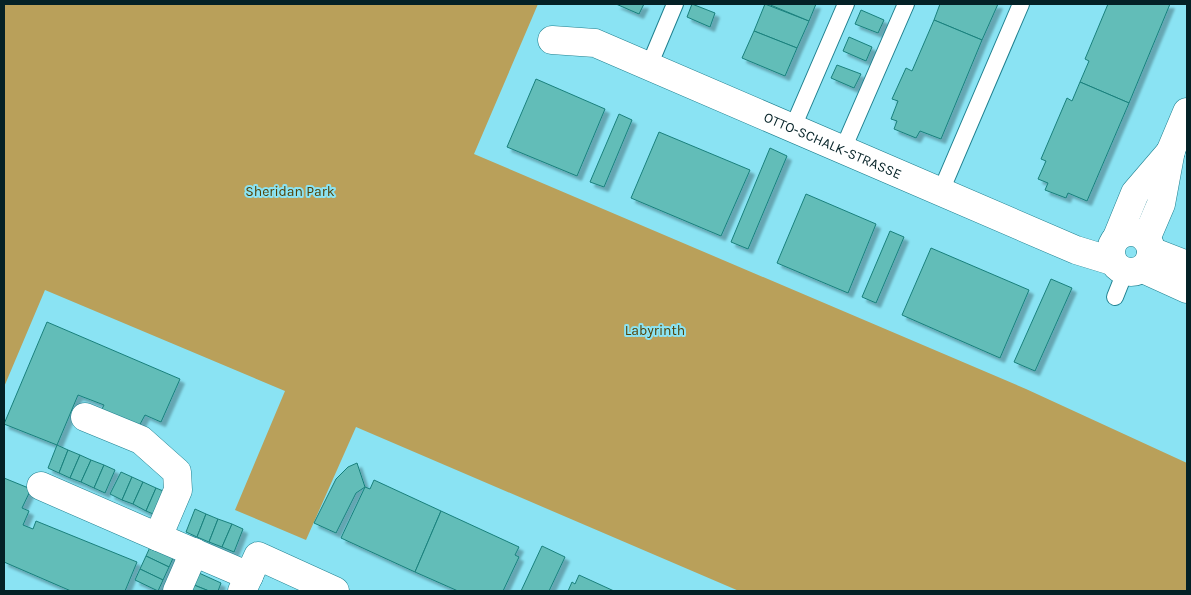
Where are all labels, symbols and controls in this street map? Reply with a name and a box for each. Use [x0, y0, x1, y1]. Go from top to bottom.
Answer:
street label: OTTO-SCHALK-STRASSE [761, 108, 904, 182]
park label: Sheridan Park [245, 183, 335, 200]
park label: Labyrinth [625, 322, 685, 339]

